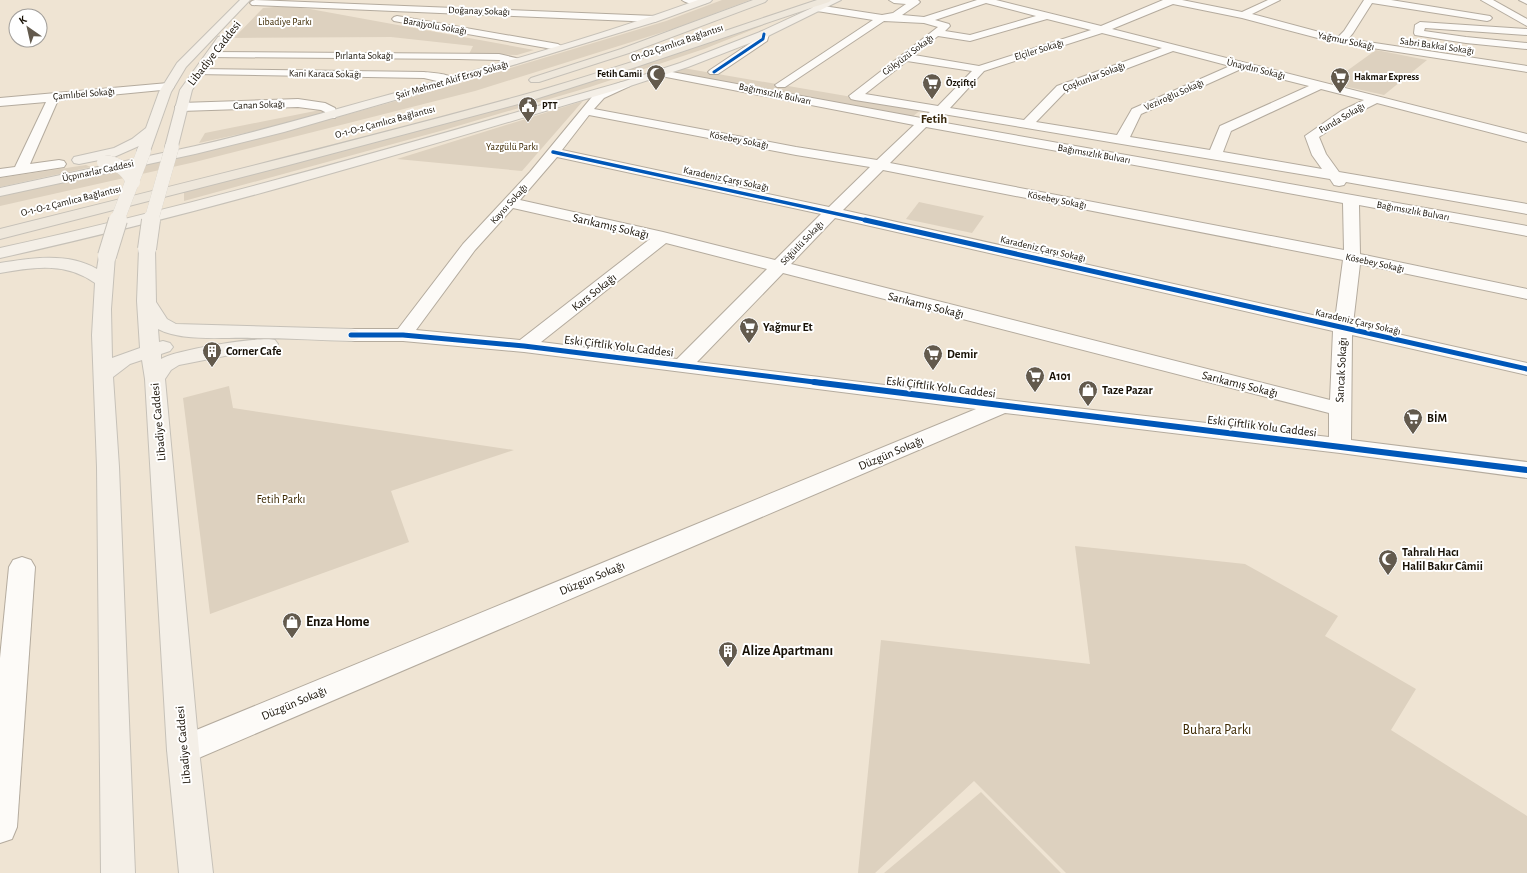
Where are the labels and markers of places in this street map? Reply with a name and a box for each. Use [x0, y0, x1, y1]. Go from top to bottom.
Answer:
mosque icon: Fetih Camii [645, 63, 667, 91]
supermarket icon: Hakmar Express [1329, 66, 1351, 94]
place label: Fetih Camii [597, 69, 642, 79]
supermarket icon: Özçiftçi [921, 72, 943, 100]
place label: Hakmar Express [1354, 72, 1419, 82]
place label: Özçiftçi [946, 76, 976, 88]
public building icon: PTT [517, 95, 539, 123]
place label: PTT [542, 101, 558, 111]
supermarket icon: Yağmur Et [738, 316, 760, 344]
place label: Yağmur Et [763, 321, 813, 333]
building icon: Corner Cafe [201, 340, 223, 368]
supermarket icon: Demir [922, 343, 944, 371]
place label: Corner Cafe [226, 345, 282, 357]
place label: Demir [947, 348, 978, 360]
supermarket icon: A101 [1024, 365, 1046, 393]
place label: A101 [1049, 370, 1071, 382]
shop icon: Taze Pazar [1077, 379, 1099, 407]
place label: Taze Pazar [1102, 384, 1153, 396]
supermarket icon: BİM [1402, 407, 1424, 435]
place label: BİM [1427, 411, 1447, 424]
place label: Tahralı Hacı Halil Bakır Câmii [1402, 546, 1483, 572]
mosque icon: Tahralı Hacı Halil Bakır Câmii [1377, 548, 1399, 576]
shop icon: Enza Home [281, 611, 303, 639]
place label: Enza Home [306, 615, 370, 629]
building icon: Alize Apartmanı [717, 640, 739, 668]
place label: Alize Apartmanı [742, 644, 833, 658]

